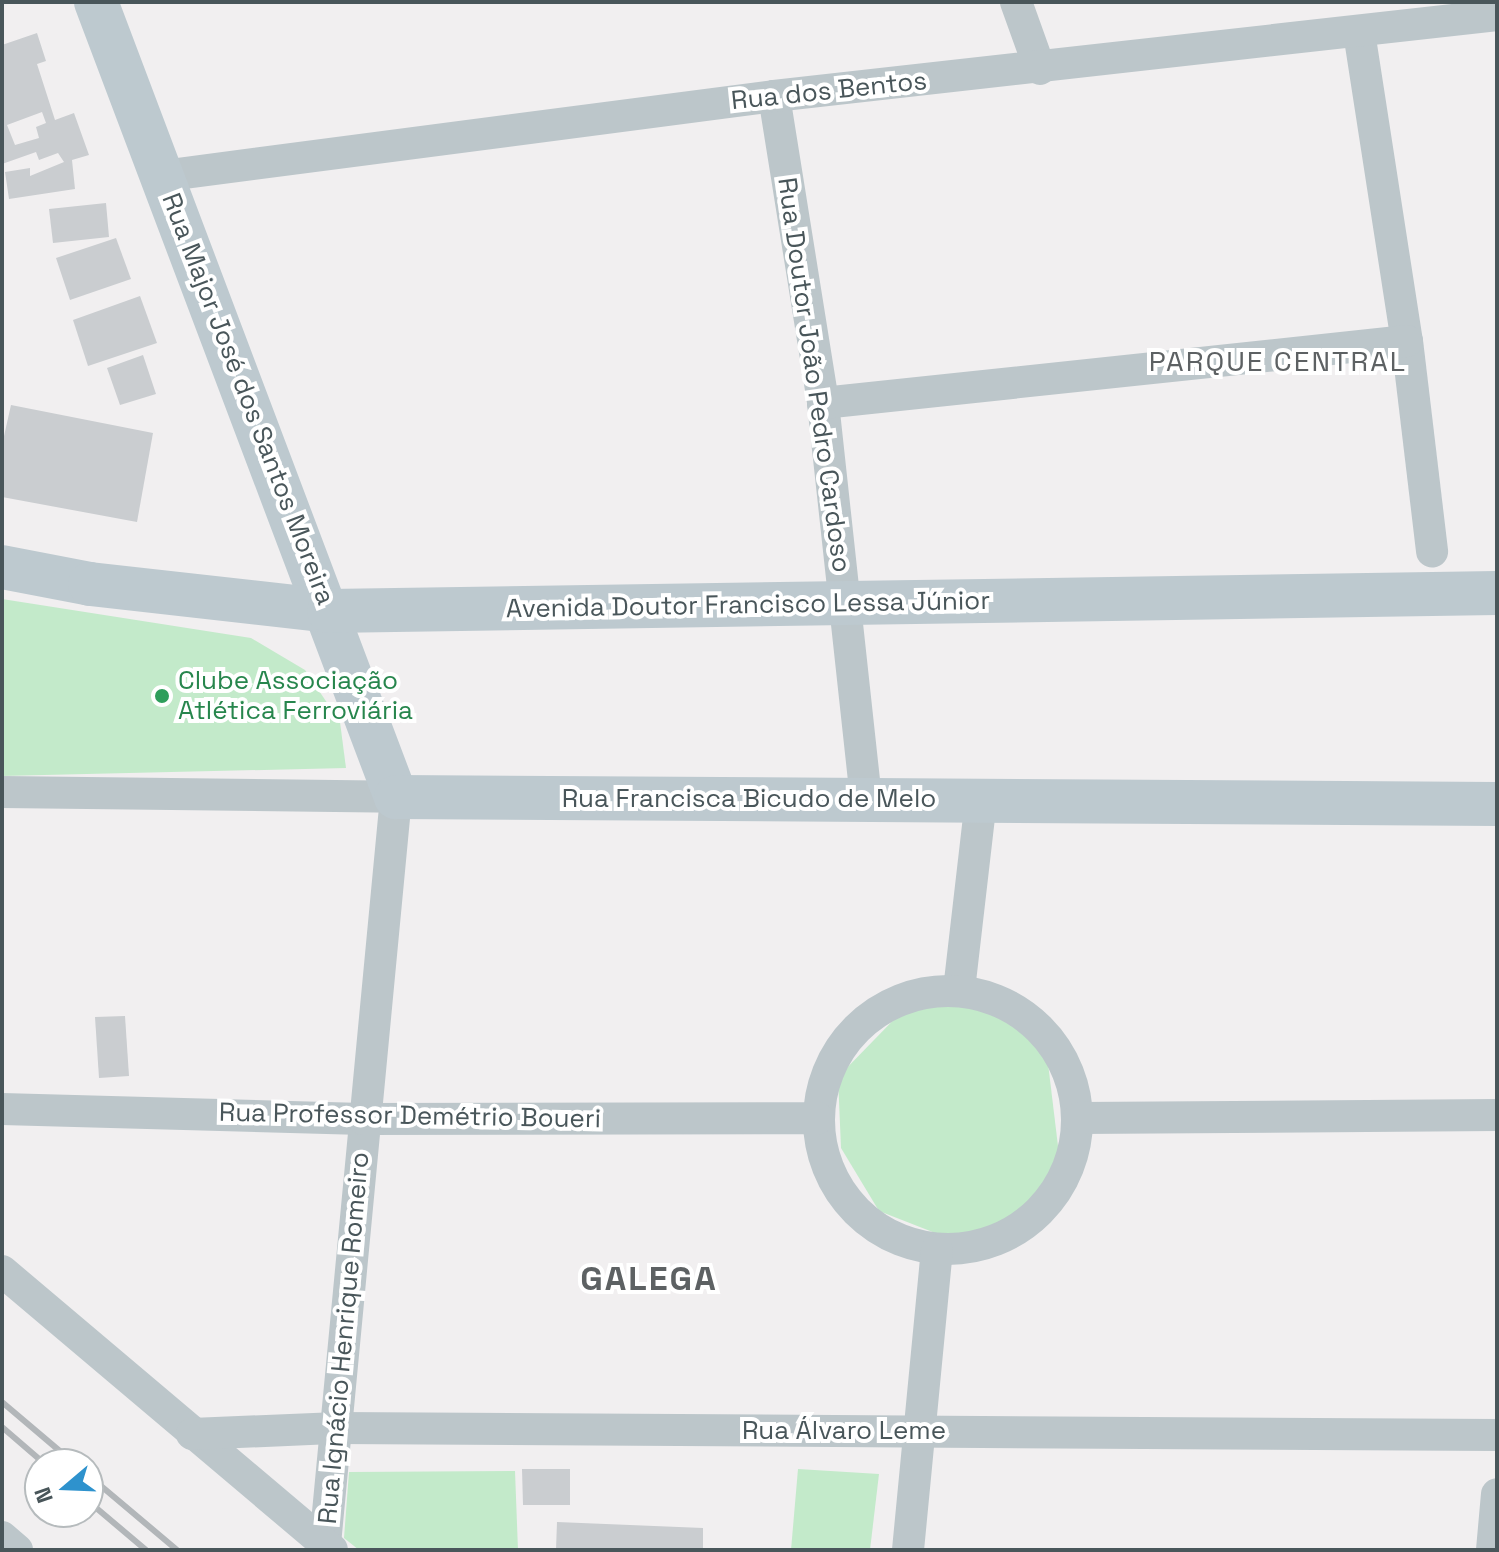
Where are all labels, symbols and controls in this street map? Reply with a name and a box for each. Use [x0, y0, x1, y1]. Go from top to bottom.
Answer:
street label: Rua dos Bentos [730, 65, 928, 117]
street label: Rua Doutor João Pedro Cardoso [771, 176, 857, 574]
street label: Rua Major José dos Santos Moreira [155, 189, 341, 609]
district label: PARQUE CENTRAL [1149, 344, 1407, 378]
street label: Avenida Doutor Francisco Lessa Júnior [506, 585, 990, 625]
place label: Clube Associação Atlética Ferroviária [178, 665, 413, 726]
marker: Clube Associação Atlética Ferroviária [153, 687, 171, 705]
street label: Rua Francisca Bicudo de Melo [562, 783, 936, 815]
street label: Rua Professor Demétrio Boueri [219, 1097, 601, 1135]
street label: Rua Ignácio Henrique Romeiro [312, 1151, 376, 1525]
district label: GALEGA [580, 1259, 718, 1299]
street label: Rua Álvaro Leme [742, 1415, 946, 1447]
north arrow [24, 1448, 104, 1528]
text: N [28, 1484, 59, 1507]

